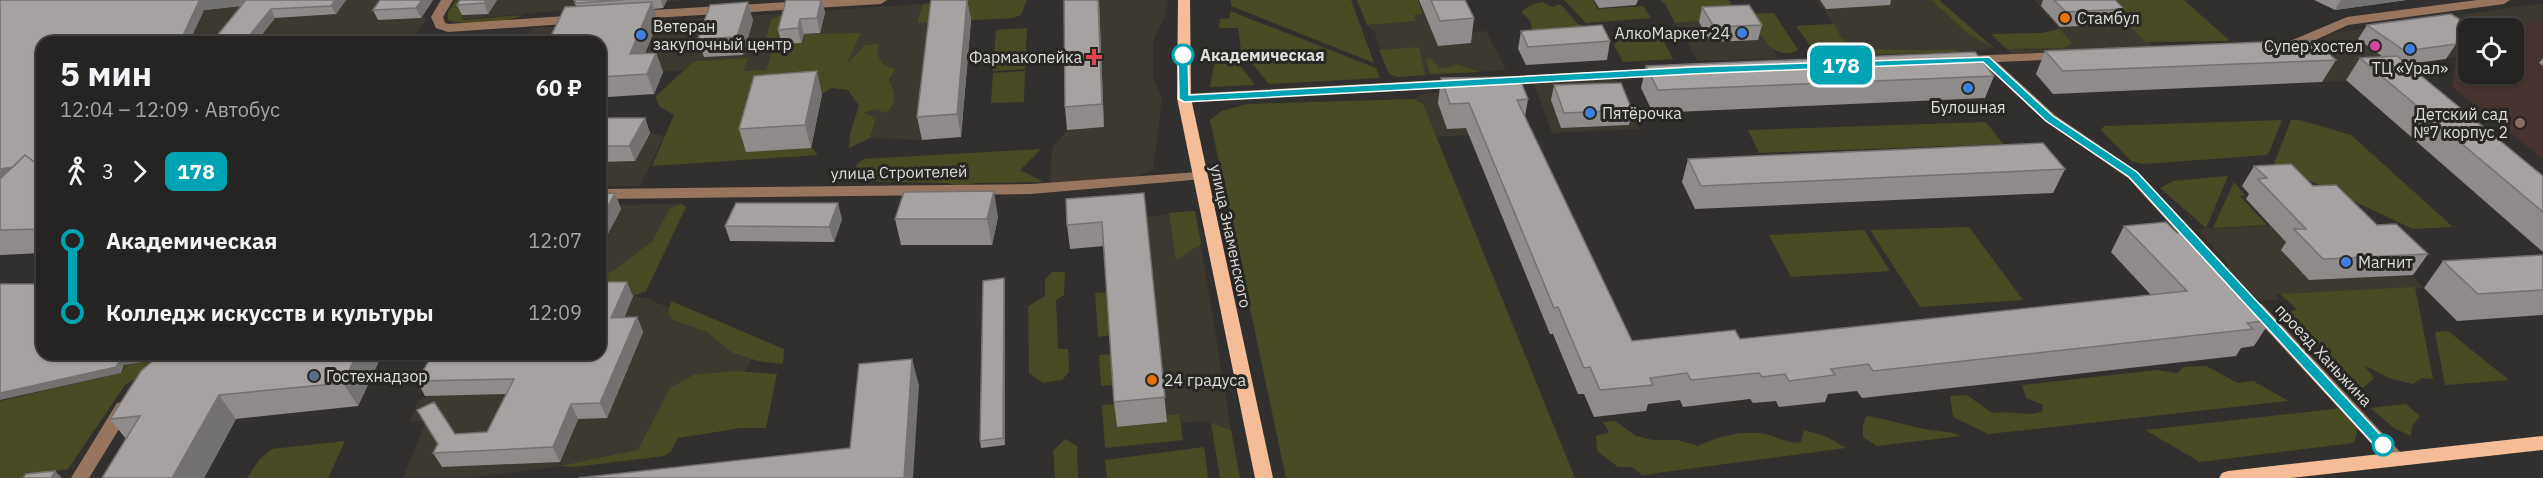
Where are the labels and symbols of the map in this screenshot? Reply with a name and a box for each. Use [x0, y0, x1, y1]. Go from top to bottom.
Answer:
place label: Стамбул [2077, 8, 2140, 28]
marker: Стамбул [2058, 11, 2072, 25]
place label: Ветеран закупочный центр [653, 16, 792, 54]
place label: АлкоМаркет 24 [1615, 23, 1730, 43]
marker: АлкоМаркет 24 [1735, 26, 1749, 40]
marker: Ветеран закупочный центр [634, 28, 648, 42]
place label: Супер хостел [2264, 36, 2363, 56]
marker: Супер хостел [2368, 39, 2382, 53]
marker: ТЦ «Урал» [2403, 42, 2417, 56]
marker: Академическая [1172, 44, 1194, 66]
place label: Академическая [1200, 45, 1325, 65]
line badge: 178 [1806, 46, 1876, 84]
place label: Фармакопейка [969, 47, 1082, 67]
marker: Фармакопейка [1087, 50, 1101, 64]
place label: ТЦ «Урал» [2372, 58, 2448, 78]
marker: Булошная [1961, 81, 1975, 95]
place label: Булошная [1930, 97, 2006, 117]
place label: Пятёрочка [1602, 103, 1682, 123]
place label: Детский сад №7 корпус 2 [2413, 104, 2508, 142]
marker: Пятёрочка [1583, 106, 1597, 120]
marker: Детский сад №7 корпус 2 [2513, 116, 2527, 130]
street label: улица Строителей [831, 161, 967, 183]
street label: улица Знаменского [1206, 162, 1256, 310]
place label: Магнит [2358, 252, 2413, 272]
marker: Магнит [2339, 255, 2353, 269]
street label: проезд Ханьжина [2271, 300, 2377, 411]
place label: Гостехнадзор [326, 366, 428, 386]
marker: Гостехнадзор [307, 369, 321, 383]
place label: 24 градуса [1164, 370, 1246, 390]
marker: 24 градуса [1145, 373, 1159, 387]
unlabelled marker [2372, 434, 2394, 456]

